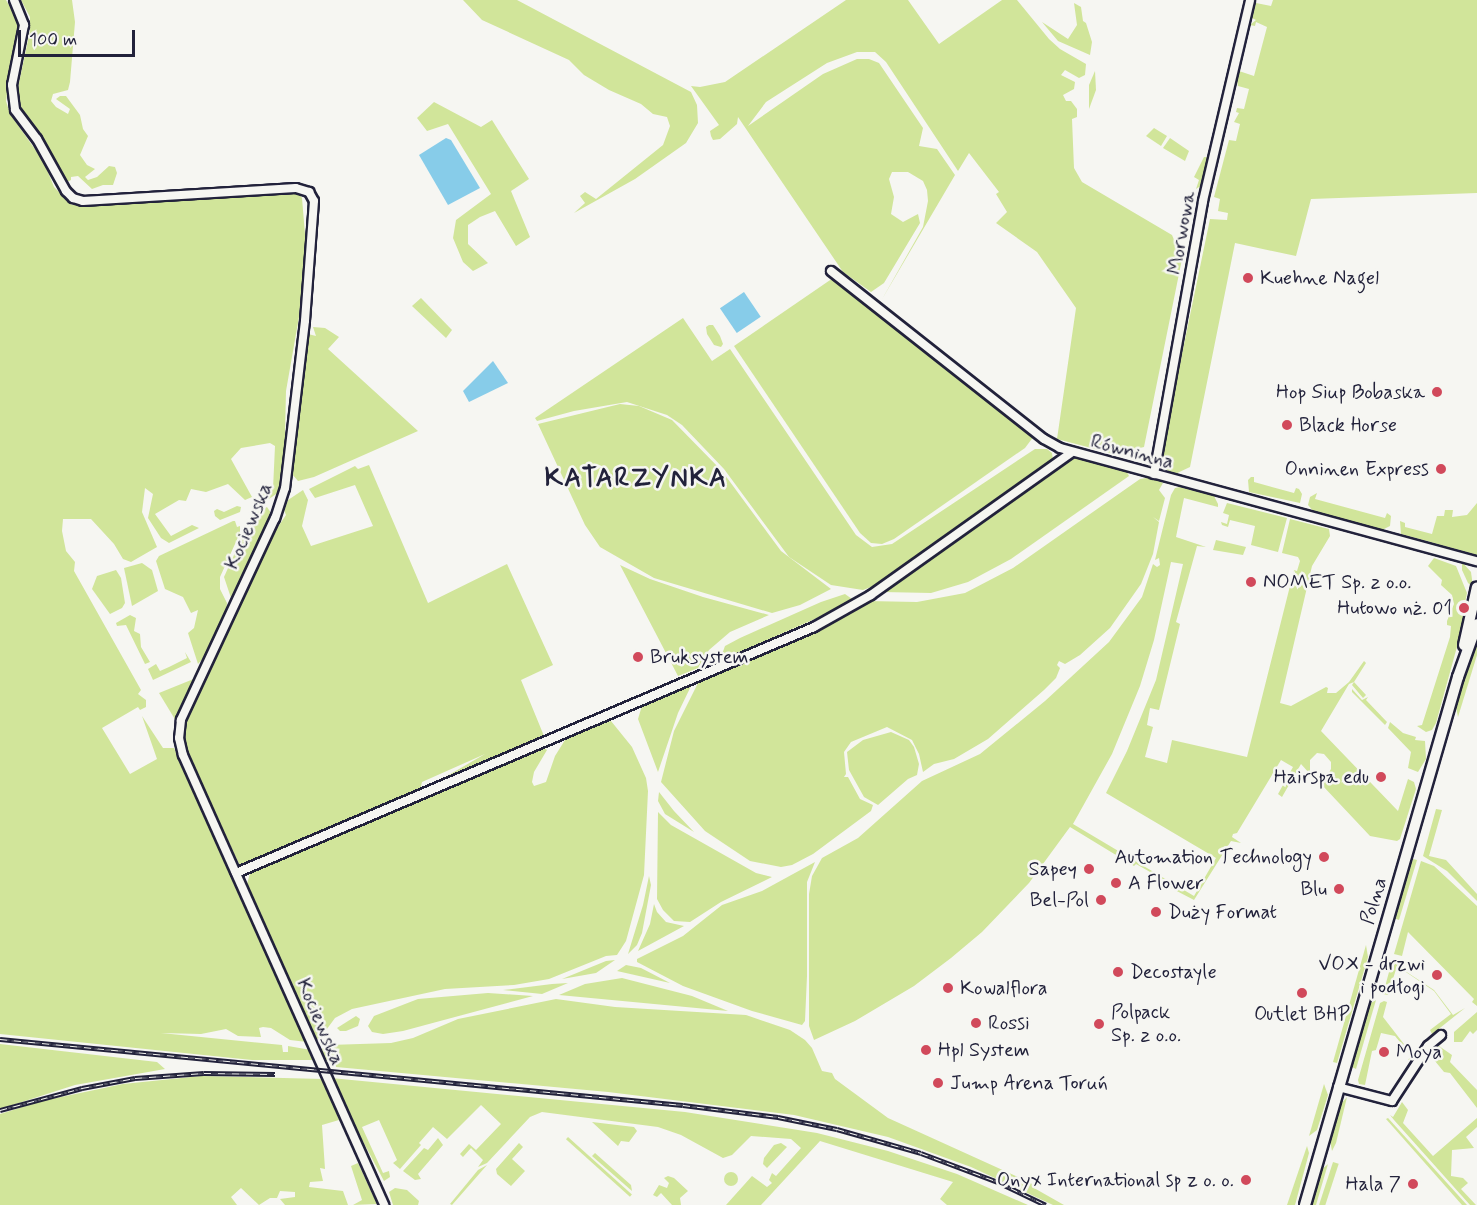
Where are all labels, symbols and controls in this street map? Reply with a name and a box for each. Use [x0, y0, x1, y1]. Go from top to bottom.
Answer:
scale bar [21, 18, 138, 56]
text: 100 m [29, 28, 77, 52]
street label: Morwowa [1163, 189, 1201, 277]
place label: Kuehne Nagel [1260, 266, 1379, 290]
marker: Kuehne Nagel [1241, 271, 1255, 285]
place label: Hop Siup Bobaska [1280, 380, 1425, 404]
marker: Hop Siup Bobaska [1430, 385, 1444, 399]
place label: Black Horse [1299, 413, 1397, 437]
marker: Black Horse [1280, 418, 1294, 432]
street label: Równinna [1088, 429, 1176, 475]
place label: Onninen Express [1281, 457, 1429, 481]
marker: Onninen Express [1434, 462, 1448, 476]
district label: KATARZYNKA [544, 464, 728, 496]
street label: Kociewska [220, 479, 278, 573]
place label: NOMET Sp. z o.o. [1263, 570, 1411, 594]
marker: NOMET Sp. z o.o. [1244, 575, 1258, 589]
place label: Hutowo nż. 01 [1337, 596, 1452, 620]
marker: Hutowo nż. 01 [1457, 601, 1471, 615]
place label: Bruksystem [650, 645, 748, 669]
marker: Bruksystem [631, 650, 645, 664]
place label: Hairspa edu [1274, 765, 1369, 789]
marker: Hairspa edu [1374, 770, 1388, 784]
place label: Automation Technology [1120, 845, 1312, 869]
marker: Automation Technology [1317, 850, 1331, 864]
place label: Sapey [1029, 857, 1077, 881]
marker: Sapey [1082, 862, 1096, 876]
place label: A Flower [1128, 871, 1204, 895]
street label: Polna [1356, 875, 1392, 927]
marker: A Flower [1109, 876, 1123, 890]
place label: Blu [1300, 877, 1327, 901]
marker: Blu [1332, 882, 1346, 896]
place label: Bel-Pol [1030, 888, 1089, 912]
marker: Bel-Pol [1094, 893, 1108, 907]
place label: Duży Format [1168, 900, 1285, 924]
marker: Duży Format [1149, 905, 1163, 919]
place label: VOX - drzwi i podłogi [1318, 952, 1425, 999]
place label: Decostayle [1130, 960, 1217, 984]
marker: Decostayle [1111, 965, 1125, 979]
marker: VOX - drzwi i podłogi [1430, 968, 1444, 982]
street label: Kociewska [291, 975, 349, 1069]
place label: Kowalflora [960, 976, 1048, 1000]
marker: Kowalflora [941, 981, 955, 995]
marker: Outlet BHP [1295, 986, 1309, 1000]
place label: Polpack Sp. z o.o. [1111, 1000, 1181, 1047]
place label: Outlet BHP [1254, 1002, 1350, 1026]
place label: Rossi [988, 1011, 1030, 1035]
marker: Rossi [969, 1016, 983, 1030]
marker: Polpack Sp. z o.o. [1092, 1017, 1106, 1031]
place label: Hpl System [938, 1038, 1030, 1062]
place label: Moya [1396, 1040, 1442, 1064]
marker: Hpl System [919, 1043, 933, 1057]
marker: Moya [1377, 1045, 1391, 1059]
place label: Jump Arena Toruń [950, 1071, 1105, 1095]
marker: Jump Arena Toruń [931, 1076, 945, 1090]
place label: Onyx International sp z o. o. [996, 1168, 1234, 1192]
place label: Hala 7 [1345, 1172, 1401, 1196]
marker: Onyx International sp z o. o. [1239, 1173, 1253, 1187]
marker: Hala 7 [1406, 1177, 1420, 1191]

